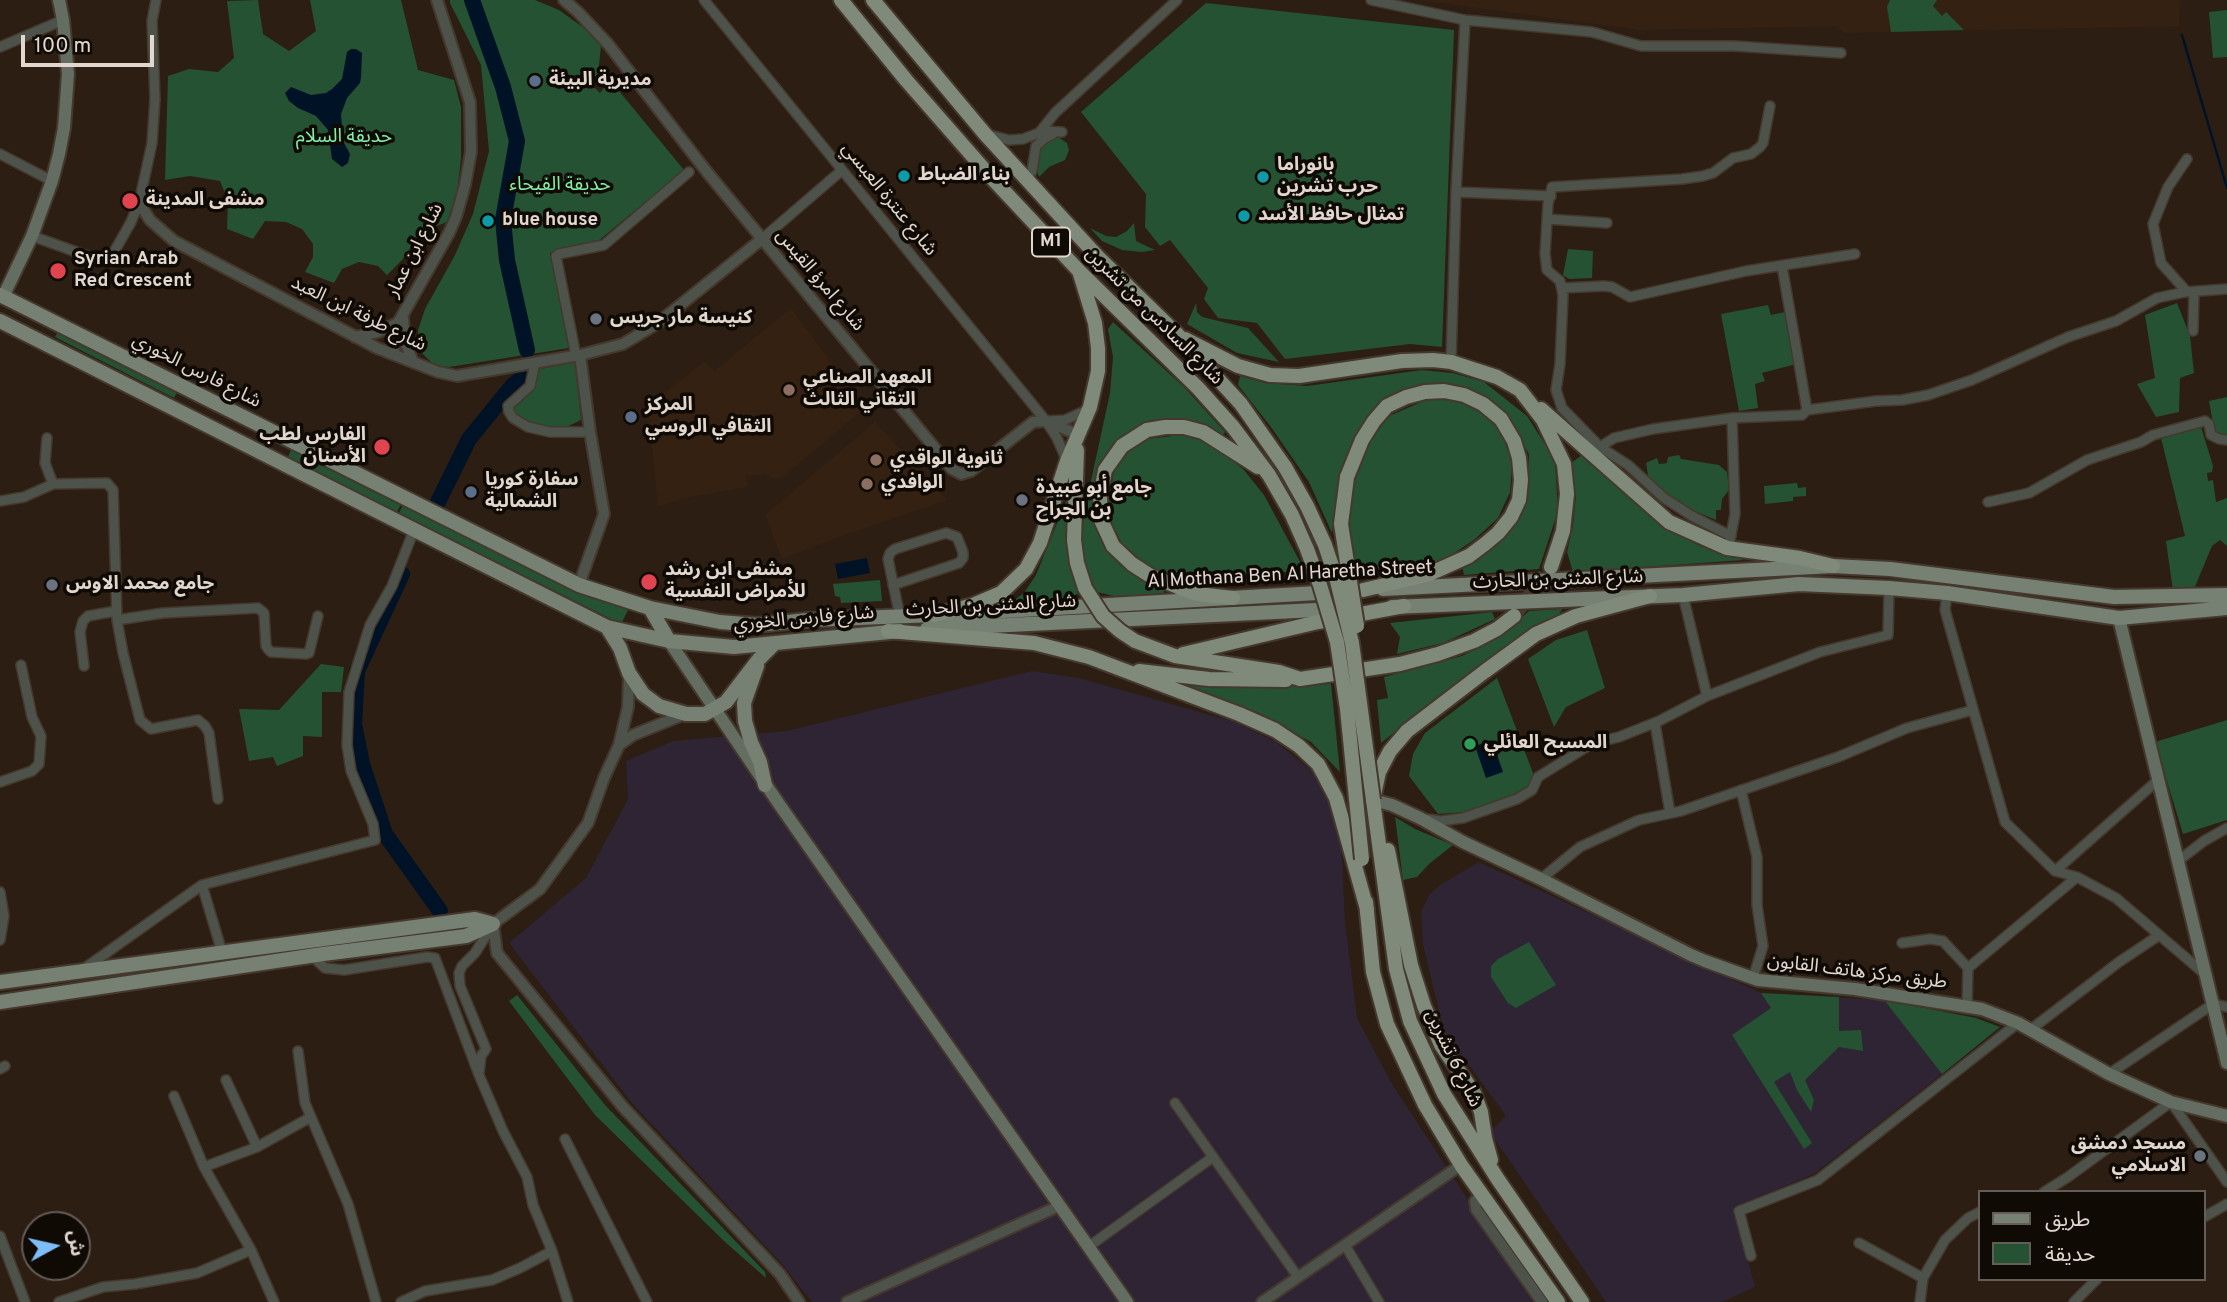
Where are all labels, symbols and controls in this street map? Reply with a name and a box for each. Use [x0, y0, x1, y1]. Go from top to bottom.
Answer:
scale bar [24, 21, 158, 65]
text: 100 m [34, 33, 91, 60]
place label: مديرية البيئة [549, 70, 652, 92]
marker: مديرية البيئة [527, 73, 543, 89]
park label: حديقة السلام [296, 127, 392, 149]
street label: شارع عنترة العبسي [835, 139, 941, 261]
place label: بانوراما حرب تشرين [1277, 155, 1378, 199]
place label: بناء الضباط [918, 165, 1010, 187]
marker: بناء الضباط [896, 168, 912, 184]
marker: بانوراما حرب تشرين [1255, 169, 1271, 185]
park label: حديقة الفيحاء [509, 175, 611, 197]
place label: مشفى المدينة [146, 190, 265, 212]
marker: مشفى المدينة [120, 191, 140, 211]
street label: شارع ابن عمار [383, 200, 449, 302]
place label: تمثال حافظ الأسد [1258, 205, 1404, 227]
marker: تمثال حافظ الأسد [1236, 208, 1252, 224]
place label: blue house [502, 210, 598, 232]
marker: blue house [480, 213, 496, 229]
street label: شارع امرؤ القيس [770, 225, 868, 337]
road number: M1 [1032, 228, 1070, 256]
street label: شارع السادس من تشرين [1079, 243, 1227, 391]
place label: Syrian Arab Red Crescent [74, 249, 192, 293]
marker: Syrian Arab Red Crescent [48, 261, 68, 281]
street label: شارع طرفة ابن العبد [287, 272, 429, 358]
place label: كنيسة مار جريس [610, 308, 752, 330]
marker: كنيسة مار جريس [588, 311, 604, 327]
street label: شارع فارس الخوري [128, 330, 264, 414]
place label: المعهد الصناعي التقاني الثالث [803, 368, 932, 412]
marker: المعهد الصناعي التقاني الثالث [781, 382, 797, 398]
place label: المركز الثقافي الروسي [645, 395, 771, 439]
marker: المركز الثقافي الروسي [623, 409, 639, 425]
place label: الفارس لطب الأسنان [259, 425, 366, 469]
marker: الفارس لطب الأسنان [372, 437, 392, 457]
place label: ثانوية الواقدي [890, 449, 1003, 471]
marker: ثانوية الواقدي [868, 452, 884, 468]
place label: سفارة كوريا الشمالية [485, 470, 578, 514]
place label: الوافدي [881, 473, 943, 495]
marker: الوافدي [859, 476, 875, 492]
place label: جامع أبو عبيدة بن الجراح [1036, 478, 1152, 522]
marker: سفارة كوريا الشمالية [463, 484, 479, 500]
marker: جامع أبو عبيدة بن الجراح [1014, 492, 1030, 508]
street label: Al Mothana Ben Al Haretha Street [1147, 557, 1433, 595]
place label: مشفى ابن رشد للأمراض النفسية [665, 560, 806, 604]
street label: شارع المثنى بن الحارث [1472, 567, 1644, 595]
marker: مشفى ابن رشد للأمراض النفسية [639, 572, 659, 592]
place label: جامع محمد الاوس [66, 574, 214, 596]
marker: جامع محمد الاوس [44, 577, 60, 593]
street label: شارع المثنى بن الحارث [905, 591, 1077, 623]
street label: شارع فارس الخوري [733, 602, 875, 638]
place label: المسبح العائلي [1484, 733, 1607, 755]
marker: المسبح العائلي [1462, 736, 1478, 752]
street label: طريق مركز هاتف القابون [1766, 951, 1948, 995]
street label: شارع 6 تشرين [1419, 1007, 1485, 1111]
place label: مسجد دمشق الاسلامي [2071, 1134, 2186, 1178]
marker: مسجد دمشق الاسلامي [2192, 1148, 2208, 1164]
legend [1979, 1190, 2206, 1281]
text: طريق [2045, 1207, 2090, 1234]
north arrow [21, 1211, 91, 1281]
text: ش [61, 1229, 89, 1258]
text: حديقة [2045, 1242, 2095, 1269]

